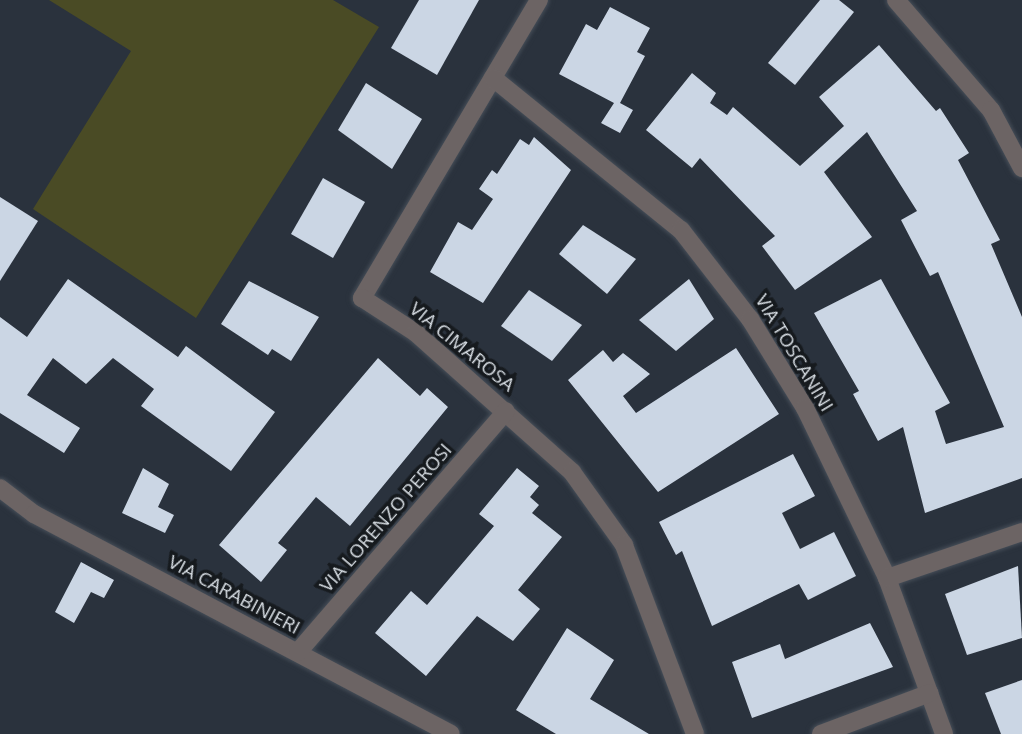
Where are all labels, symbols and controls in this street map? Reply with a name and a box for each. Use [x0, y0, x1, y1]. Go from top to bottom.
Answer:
street label: VIA TOSCANINI [750, 290, 838, 416]
street label: VIA CIMAROSA [405, 298, 519, 396]
street label: VIA LORENZO PEROSI [315, 439, 457, 597]
street label: VIA CARABINIERI [164, 551, 304, 639]

